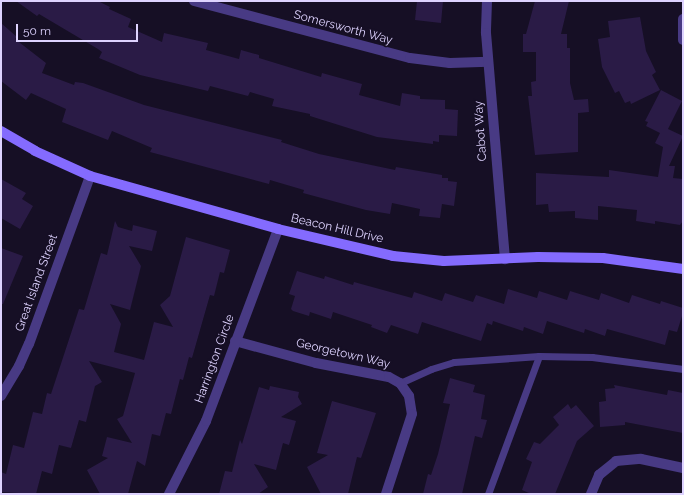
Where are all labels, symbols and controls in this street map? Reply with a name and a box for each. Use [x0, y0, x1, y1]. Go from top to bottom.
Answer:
street label: Somersworth Way [292, 8, 394, 48]
scale bar [18, 16, 140, 42]
text: 50 m [23, 24, 51, 38]
street label: Cabot Way [472, 100, 490, 162]
street label: Beacon Hill Drive [289, 211, 385, 247]
street label: Great Island Street [13, 232, 61, 334]
street label: Harrington Circle [192, 313, 238, 405]
street label: Georgetown Way [294, 336, 392, 372]

